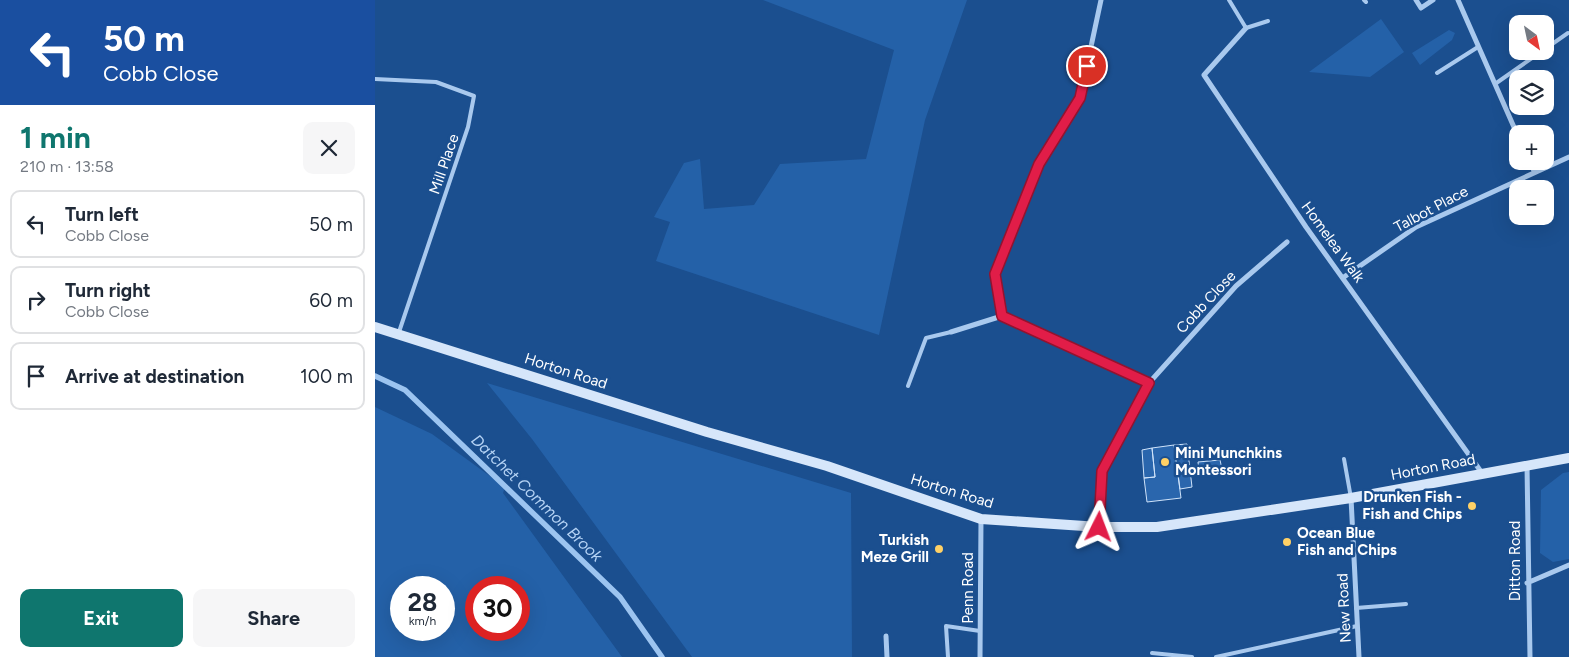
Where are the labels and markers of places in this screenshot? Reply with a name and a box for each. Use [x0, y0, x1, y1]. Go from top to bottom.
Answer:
pin [1066, 45, 1108, 87]
place label: Mini Munchkins Montessori [1175, 444, 1282, 479]
marker: Mini Munchkins Montessori [1159, 456, 1171, 468]
place label: Drunken Fish - Fish and Chips [1362, 488, 1462, 523]
marker: Drunken Fish - Fish and Chips [1466, 500, 1478, 512]
place label: Ocean Blue Fish and Chips [1297, 524, 1397, 559]
place label: Turkish Meze Grill [861, 531, 929, 566]
marker: Ocean Blue Fish and Chips [1281, 536, 1293, 548]
marker: Turkish Meze Grill [933, 543, 945, 555]

